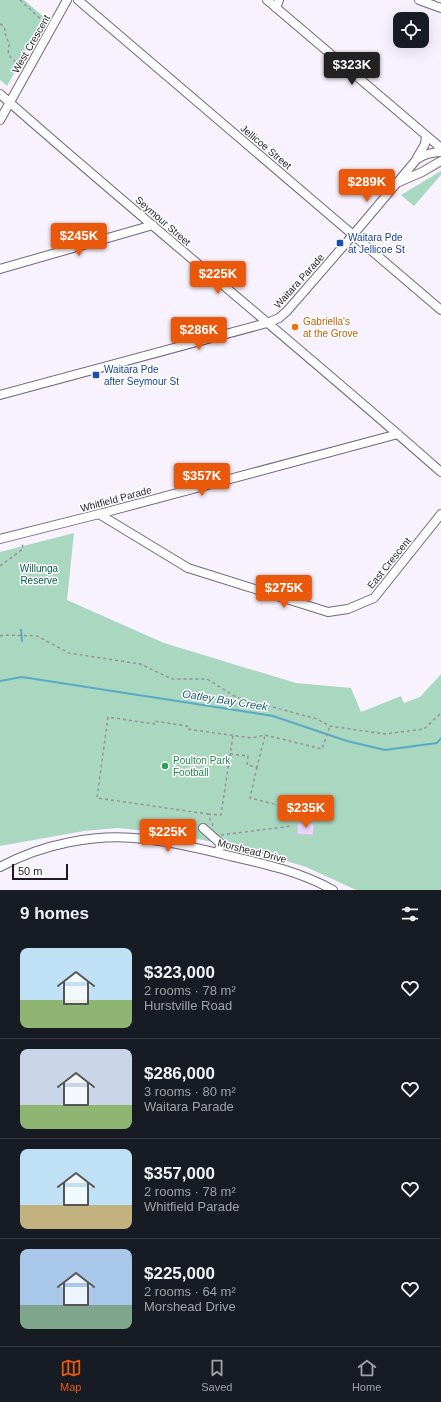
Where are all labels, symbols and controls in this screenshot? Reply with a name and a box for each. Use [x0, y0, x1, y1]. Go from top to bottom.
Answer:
map controls [393, 12, 429, 48]
button: locate [393, 12, 429, 48]
street label: West Crescent [10, 13, 52, 75]
pin: $323K [324, 52, 380, 86]
text: $323K [333, 57, 371, 72]
street label: Jellicoe Street [238, 123, 294, 172]
pin: $289K [339, 169, 395, 203]
text: $289K [348, 174, 386, 189]
street label: Seymour Street [133, 194, 193, 248]
pin: $245K [51, 223, 107, 257]
text: $245K [60, 228, 98, 243]
place label: Waitara Pde at Jellicoe St [348, 232, 405, 255]
marker: Waitara Pde at Jellicoe St [335, 238, 345, 248]
street label: Waitara Parade [272, 251, 327, 310]
pin: $225K [190, 261, 246, 295]
text: $225K [199, 266, 237, 281]
place label: Gabriella's at the Grove [303, 316, 358, 339]
pin: $286K [171, 317, 227, 351]
text: $286K [180, 322, 218, 337]
marker: Gabriella's at the Grove [290, 322, 300, 332]
place label: Waitara Pde after Seymour St [104, 364, 179, 387]
marker: Waitara Pde after Seymour St [91, 370, 101, 380]
pin: $357K [174, 463, 230, 497]
text: $357K [183, 468, 221, 483]
street label: Whitfield Parade [79, 484, 153, 514]
street label: East Crescent [365, 535, 413, 591]
park label: Willunga Reserve [20, 563, 59, 586]
pin: $275K [256, 575, 312, 609]
text: $275K [265, 580, 303, 595]
water label: Oatley Bay Creek [181, 687, 269, 713]
place label: Poulton Park Football [173, 755, 231, 778]
marker: Poulton Park Football [160, 761, 170, 771]
pin: $235K [278, 795, 334, 829]
text: $235K [287, 800, 325, 815]
pin: $225K [140, 819, 196, 853]
text: $225K [149, 824, 187, 839]
street label: Morshead Drive [216, 837, 288, 865]
scale bar [12, 862, 68, 881]
text: 50 m [18, 865, 42, 877]
icon: filters [399, 903, 421, 925]
text: 9 homes [20, 904, 89, 923]
text: $323,000 [144, 963, 215, 982]
icon: home [52, 964, 100, 1012]
icon: heart [399, 977, 421, 999]
text: 2 rooms · 78 m² [144, 983, 236, 998]
text: Hurstville Road [144, 998, 232, 1013]
text: $286,000 [144, 1064, 215, 1083]
icon: home [52, 1065, 100, 1113]
icon: heart [399, 1078, 421, 1100]
text: 3 rooms · 80 m² [144, 1084, 236, 1099]
text: Waitara Parade [144, 1099, 234, 1114]
text: $357,000 [144, 1164, 215, 1183]
icon: home [52, 1165, 100, 1213]
icon: heart [399, 1178, 421, 1200]
text: 2 rooms · 78 m² [144, 1184, 236, 1199]
text: Whitfield Parade [144, 1199, 239, 1214]
text: $225,000 [144, 1264, 215, 1283]
icon: home [52, 1265, 100, 1313]
icon: heart [399, 1278, 421, 1300]
text: 2 rooms · 64 m² [144, 1284, 236, 1299]
text: Morshead Drive [144, 1299, 236, 1314]
tab: Map [60, 1357, 82, 1393]
tab: Saved [201, 1357, 232, 1393]
tab: Home [352, 1357, 381, 1393]

